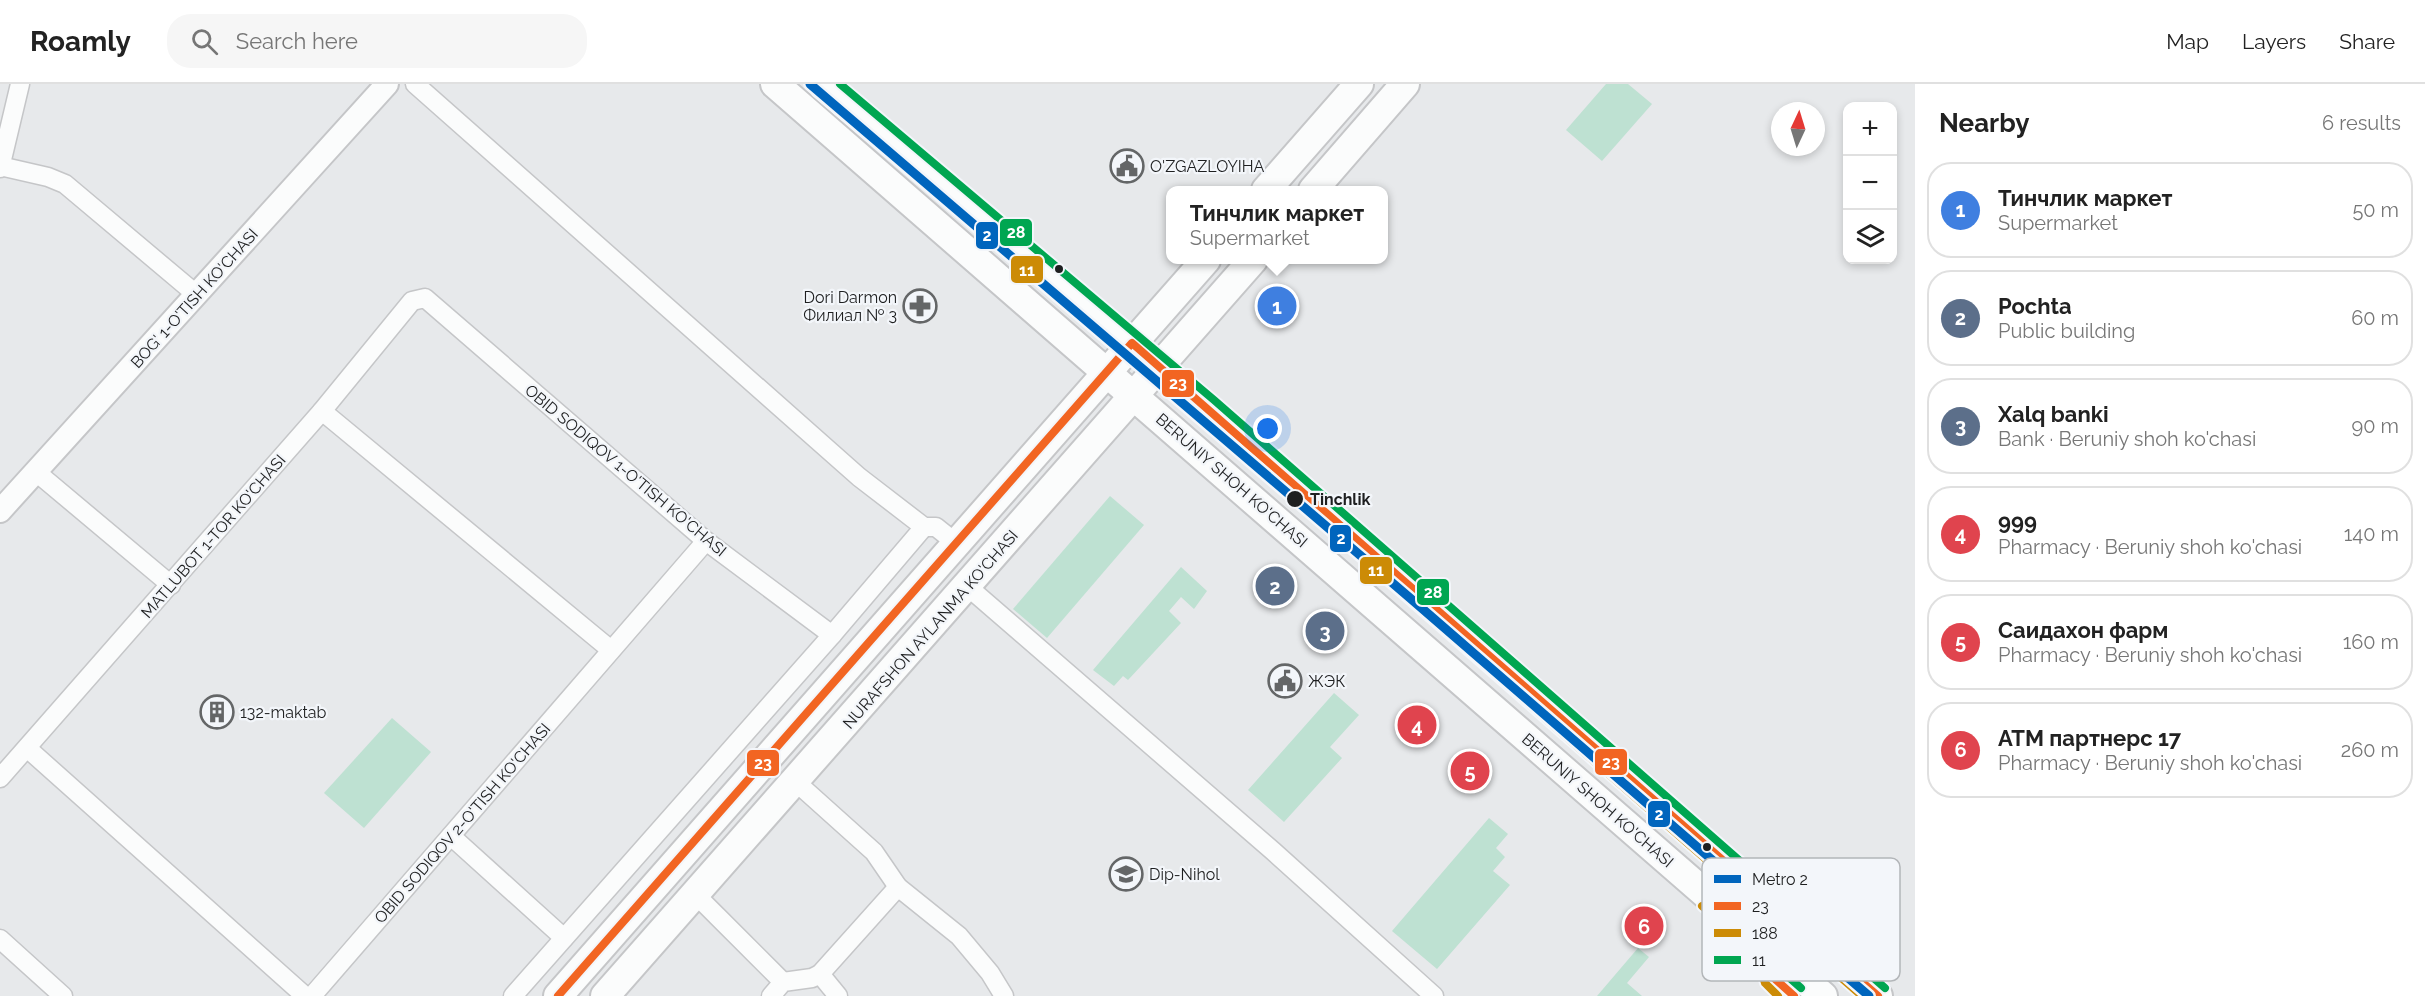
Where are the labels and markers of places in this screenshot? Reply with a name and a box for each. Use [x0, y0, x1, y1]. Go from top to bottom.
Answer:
public building icon: O'ZGAZLOYIHA [1109, 148, 1145, 184]
place label: O'ZGAZLOYIHA [1150, 157, 1265, 176]
unlabelled marker [1053, 263, 1065, 275]
pin: 1 [1258, 284, 1296, 328]
place label: Dori Darmon Филиал № 3 [803, 288, 897, 325]
pharmacy icon: Dori Darmon Филиал № 3 [902, 288, 938, 324]
marker: Tinchlik [1285, 489, 1305, 509]
place label: Tinchlik [1310, 490, 1370, 509]
pin: 2 [1256, 564, 1294, 608]
pin: 3 [1306, 608, 1344, 654]
public building icon: ЖЭК [1267, 663, 1303, 699]
place label: ЖЭК [1308, 672, 1345, 691]
building icon: 132-maktab [199, 694, 235, 730]
pin: 4 [1398, 702, 1436, 748]
place label: 132-maktab [240, 703, 326, 722]
pin: 5 [1450, 748, 1490, 794]
unlabelled marker [1701, 841, 1713, 853]
school or university icon: Dip-Nihol [1108, 856, 1144, 892]
place label: Dip-Nihol [1149, 865, 1220, 884]
pin: 6 [1624, 904, 1664, 948]

